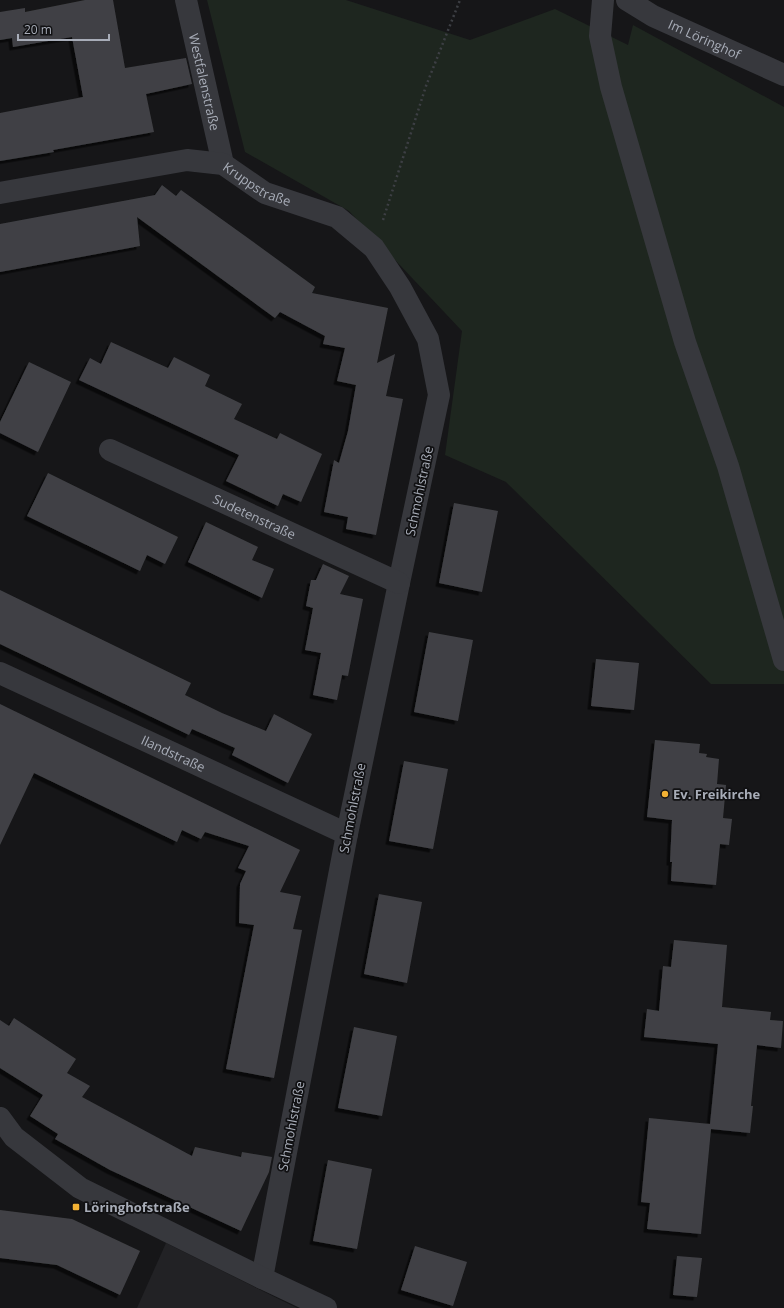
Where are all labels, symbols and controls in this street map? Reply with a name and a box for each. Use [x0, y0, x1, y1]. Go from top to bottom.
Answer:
street label: Im Löringhof [665, 15, 744, 64]
scale bar [18, 16, 109, 42]
text: 20 m [24, 21, 52, 38]
street label: Westfalenstraße [185, 32, 224, 132]
street label: Kruppstraße [219, 158, 293, 210]
street label: Schmohlstraße [401, 445, 437, 537]
street label: Sudetenstraße [210, 490, 299, 543]
street label: Ilandstraße [138, 731, 208, 776]
street label: Schmohlstraße [334, 762, 370, 854]
place label: Ev. Freikirche [673, 785, 761, 803]
marker: Ev. Freikirche [660, 789, 670, 799]
street label: Schmohlstraße [273, 1080, 309, 1172]
place label: Löringhofstraße [84, 1198, 190, 1216]
marker: Löringhofstraße [71, 1202, 81, 1212]

